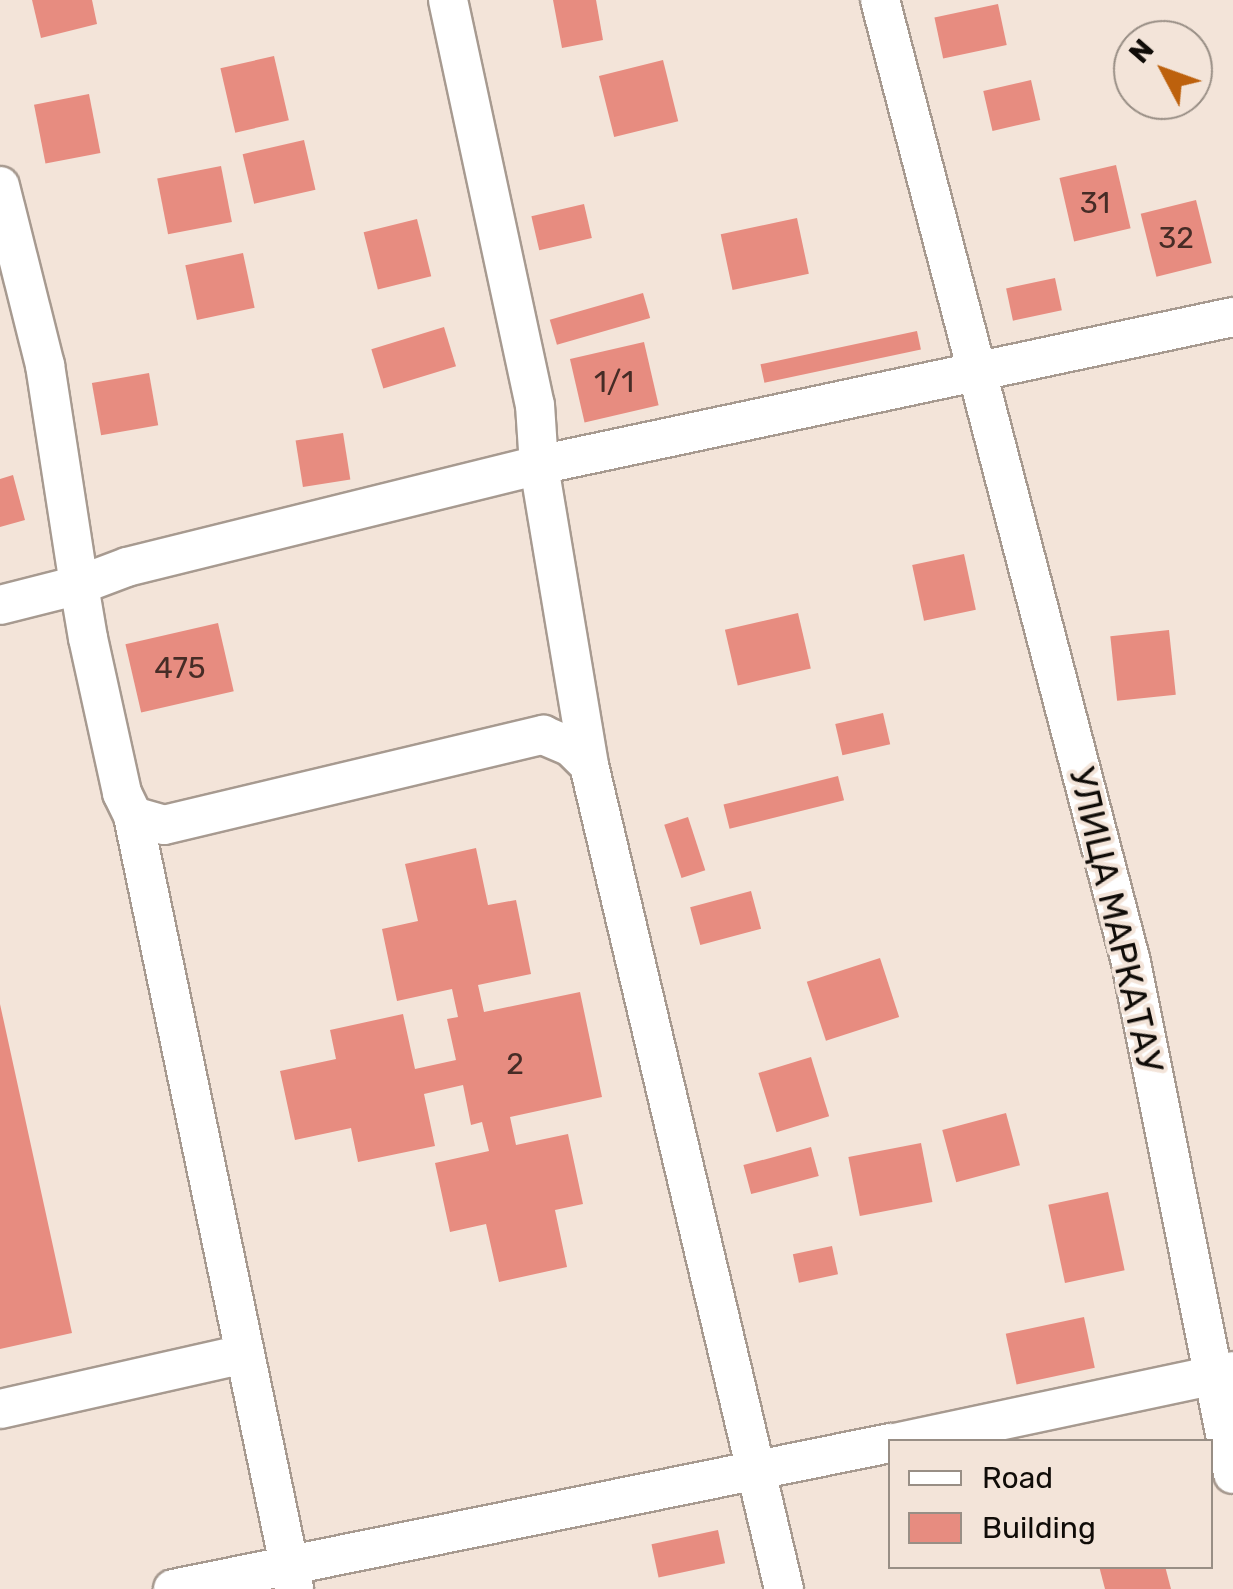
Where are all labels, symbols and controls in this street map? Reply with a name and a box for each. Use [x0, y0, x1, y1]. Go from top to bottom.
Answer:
north arrow [1113, 20, 1213, 120]
text: N [1122, 33, 1161, 70]
house number: 31 [1080, 185, 1110, 221]
house number: 32 [1158, 220, 1194, 256]
house number: 1/1 [594, 364, 634, 400]
house number: 475 [154, 650, 206, 686]
street label: УЛИЦА МАРКАТАУ [1060, 763, 1172, 1077]
house number: 2 [506, 1046, 524, 1082]
legend [888, 1439, 1213, 1569]
text: Road [982, 1460, 1053, 1496]
text: Building [982, 1510, 1096, 1546]

